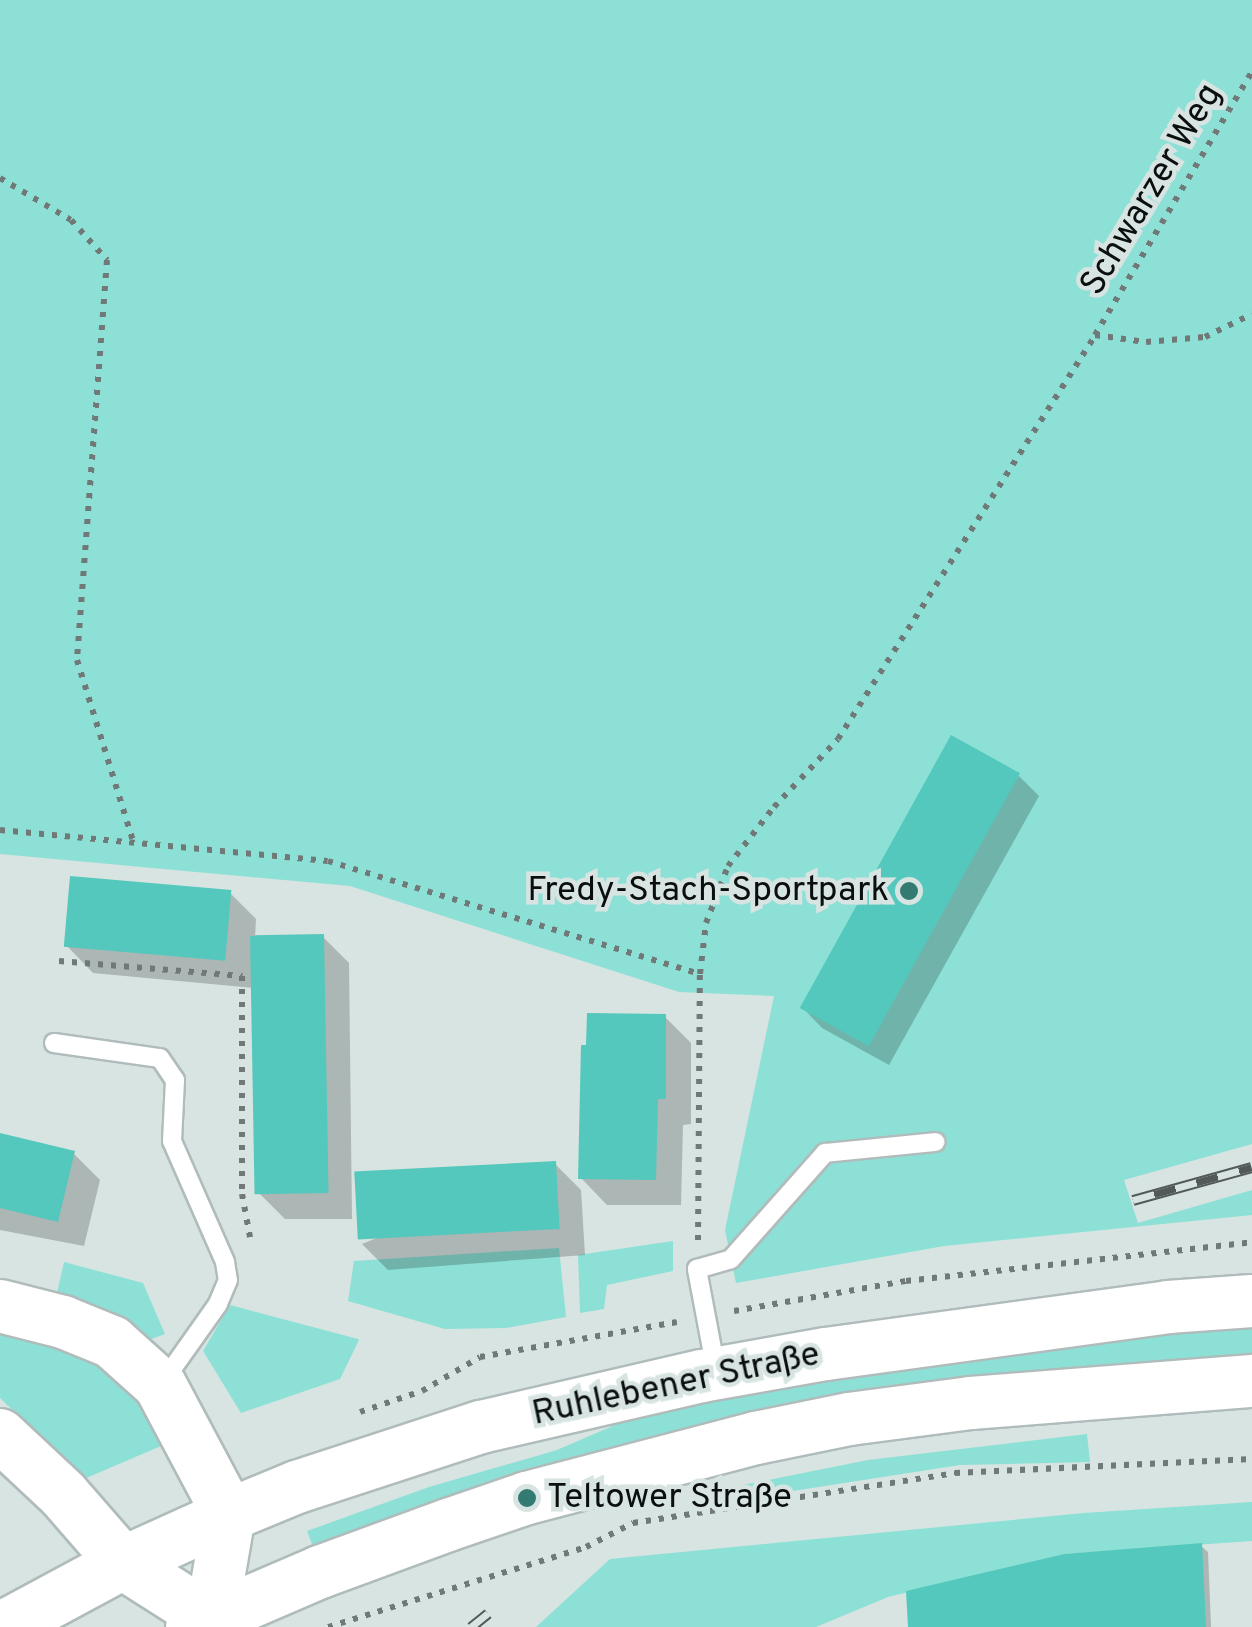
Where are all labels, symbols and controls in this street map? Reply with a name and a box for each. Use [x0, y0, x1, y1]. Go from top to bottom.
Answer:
street label: Schwarzer Weg [1072, 76, 1232, 304]
place label: Fredy-Stach-Sportpark [527, 870, 889, 912]
marker: Fredy-Stach-Sportpark [898, 880, 920, 902]
street label: Ruhlebener Straße [528, 1334, 824, 1436]
place label: Teltower Straße [547, 1477, 792, 1519]
marker: Teltower Straße [516, 1487, 538, 1509]

